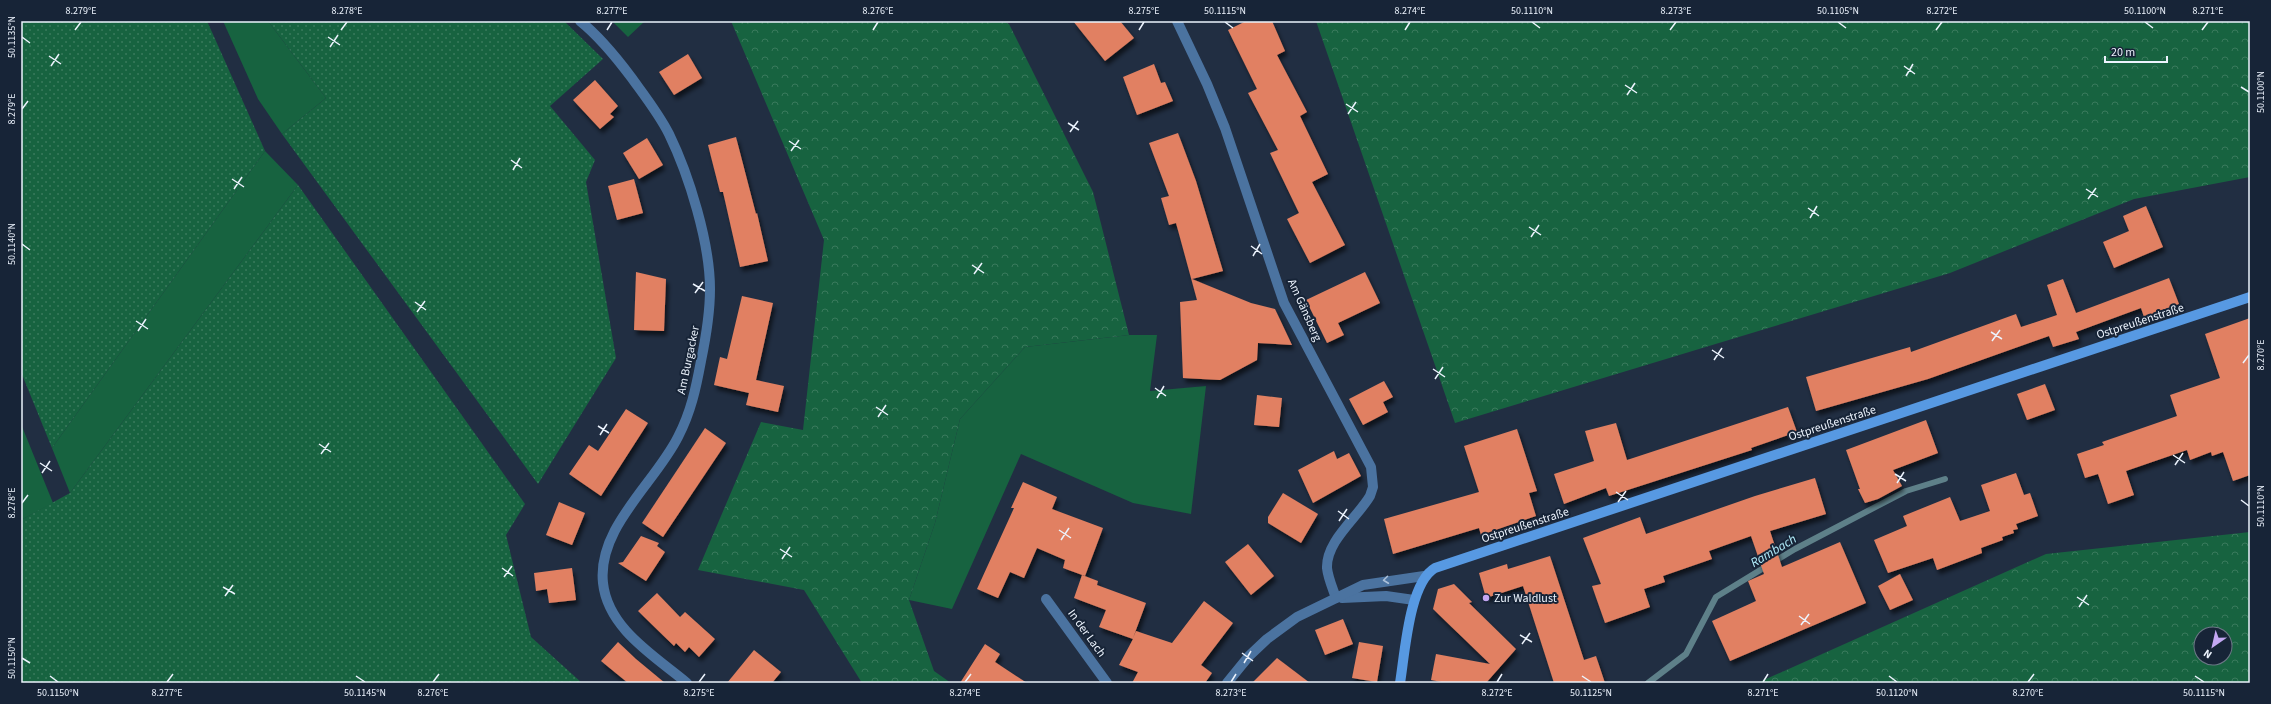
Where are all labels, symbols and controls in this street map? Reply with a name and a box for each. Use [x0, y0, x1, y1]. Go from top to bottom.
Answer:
text: 8.279°E [66, 4, 96, 18]
text: 8.278°E [332, 4, 362, 18]
text: 8.277°E [597, 4, 627, 18]
text: 8.276°E [863, 4, 893, 18]
text: 8.275°E [1129, 4, 1159, 18]
text: 50.1115°N [1204, 4, 1246, 18]
text: 8.274°E [1395, 4, 1425, 18]
text: 50.1110°N [1511, 4, 1553, 18]
text: 8.273°E [1661, 4, 1691, 18]
text: 50.1105°N [1817, 4, 1859, 18]
text: 8.272°E [1927, 4, 1957, 18]
text: 50.1100°N [2124, 4, 2166, 18]
text: 8.271°E [2193, 4, 2223, 18]
text: 50.1135°N [5, 16, 19, 58]
scale bar [2105, 38, 2167, 64]
text: 20 m [2111, 44, 2135, 61]
text: 50.1100°N [2254, 71, 2268, 113]
text: 8.279°E [5, 94, 19, 124]
text: 50.1140°N [5, 223, 19, 265]
street label: Am Gänsberg [1283, 276, 1326, 344]
street label: Ostpreußenstraße [2094, 299, 2186, 344]
street label: Am Burgacker [673, 323, 704, 396]
text: 8.270°E [2254, 340, 2268, 370]
street label: Ostpreußenstraße [1786, 401, 1878, 446]
text: 50.1110°N [2254, 485, 2268, 527]
text: 8.278°E [5, 488, 19, 518]
street label: Ostpreußenstraße [1479, 503, 1571, 548]
water label: Rambach [1747, 530, 1800, 572]
one-way arrow [1383, 576, 1389, 585]
place label: Zur Waldlust [1494, 590, 1557, 607]
marker: Zur Waldlust [1481, 593, 1491, 603]
street label: In der Lach [1063, 606, 1110, 661]
north arrow [2193, 626, 2233, 666]
text: 50.1150°N [5, 637, 19, 679]
text: N [2200, 646, 2215, 662]
text: 50.1150°N [37, 686, 79, 700]
text: 8.277°E [152, 686, 182, 700]
text: 50.1145°N [344, 686, 386, 700]
text: 8.276°E [418, 686, 448, 700]
text: 8.275°E [684, 686, 714, 700]
text: 8.274°E [950, 686, 980, 700]
text: 8.273°E [1216, 686, 1246, 700]
text: 8.272°E [1482, 686, 1512, 700]
text: 50.1125°N [1570, 686, 1612, 700]
text: 8.271°E [1748, 686, 1778, 700]
text: 50.1120°N [1876, 686, 1918, 700]
text: 8.270°E [2013, 686, 2043, 700]
text: 50.1115°N [2183, 686, 2225, 700]

